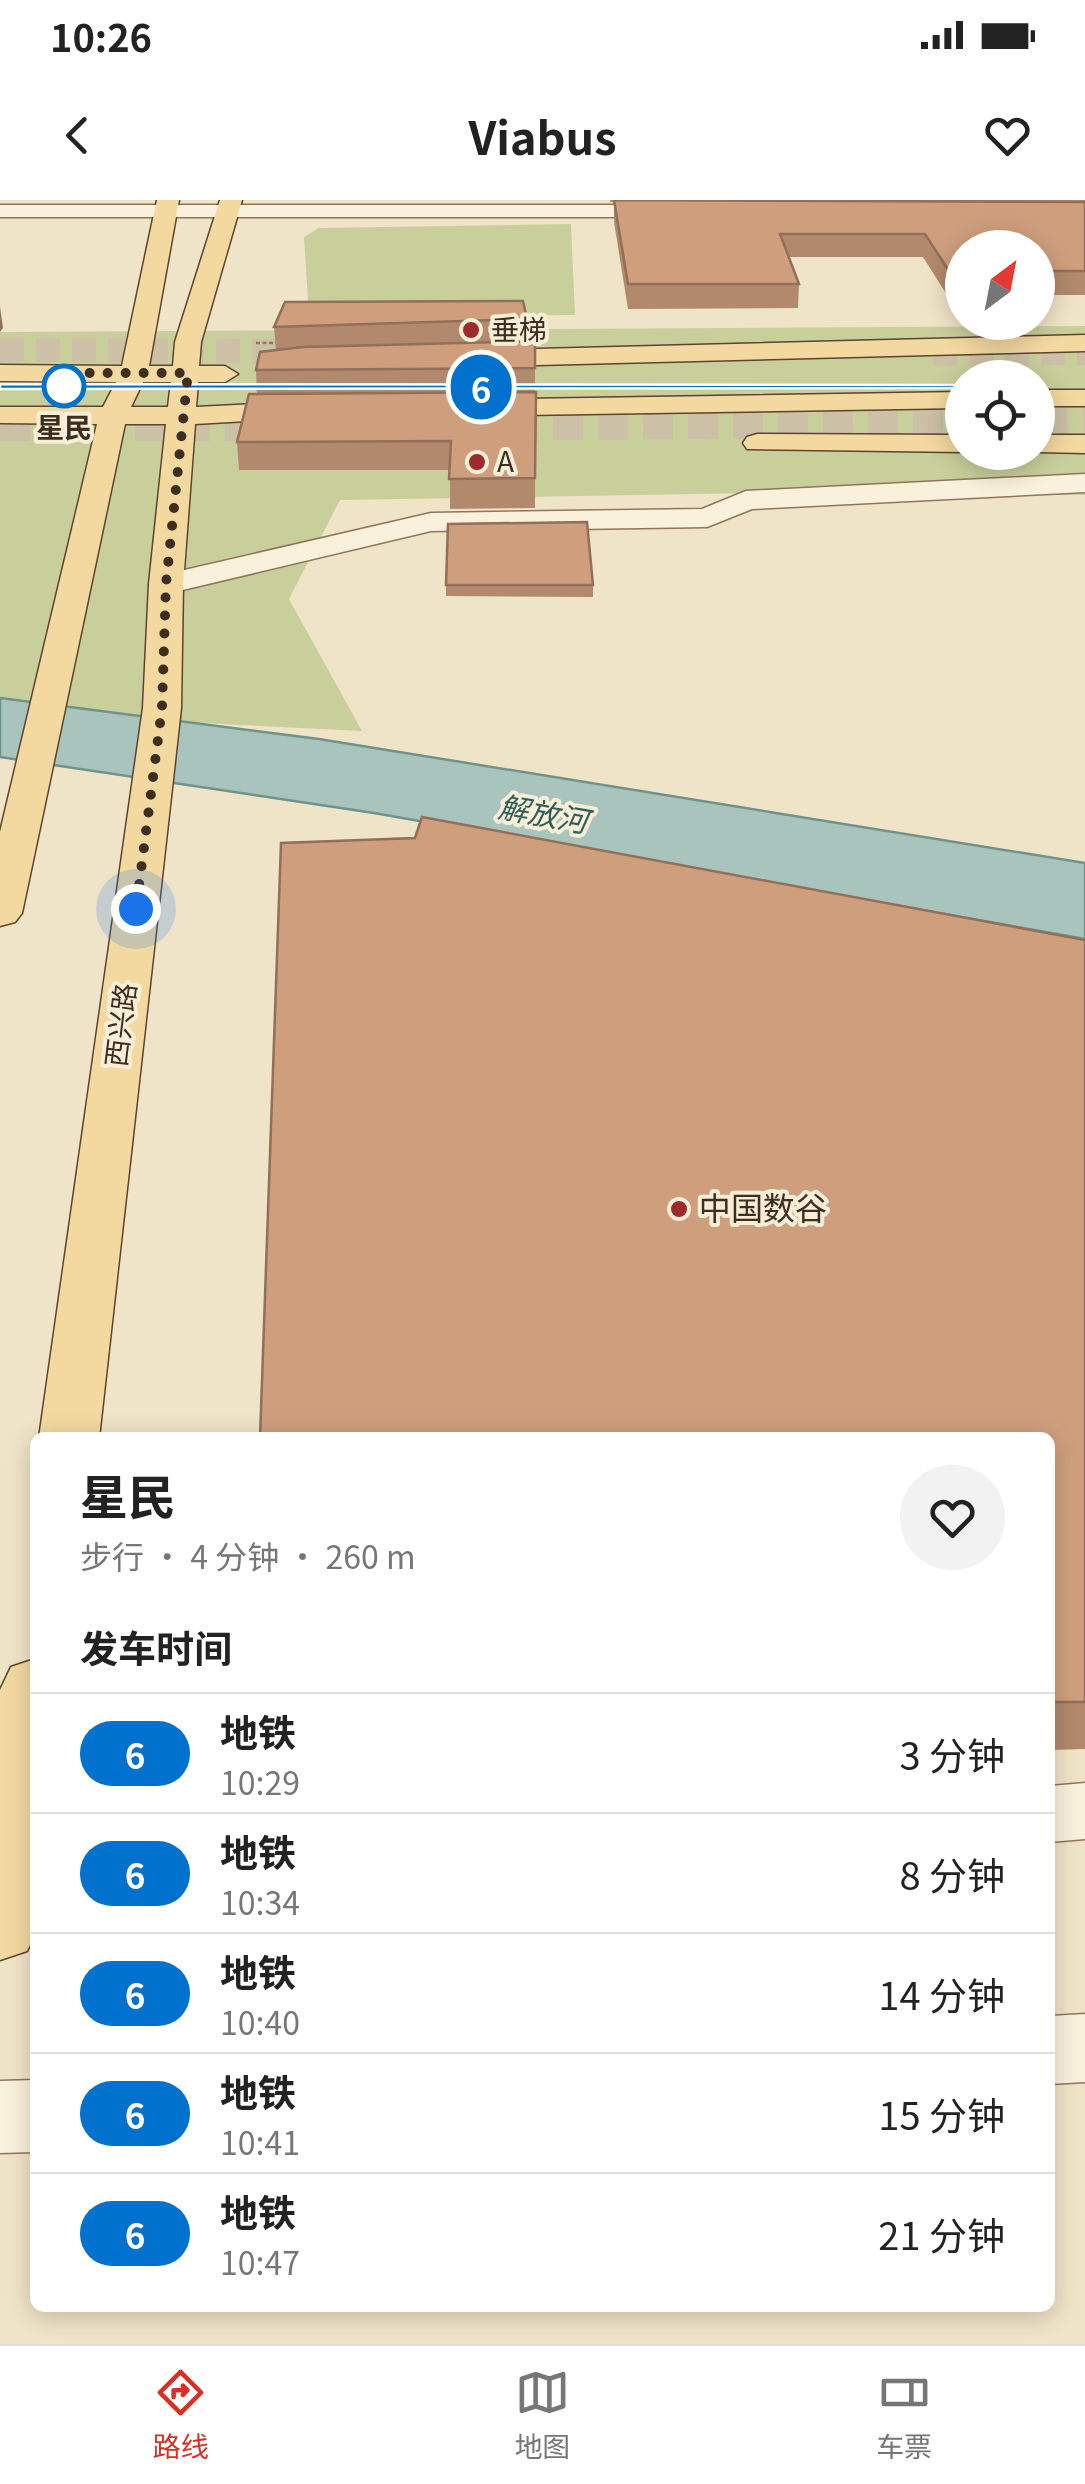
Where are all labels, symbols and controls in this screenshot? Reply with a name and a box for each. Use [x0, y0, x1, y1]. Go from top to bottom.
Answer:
text: 10:26 [50, 8, 152, 63]
text: Viabus [468, 103, 617, 168]
icon: back [50, 108, 105, 163]
icon: heart [980, 108, 1035, 163]
north arrow [945, 230, 1055, 340]
map controls [945, 230, 1055, 470]
place label: 垂梯 [491, 308, 547, 348]
marker: 垂梯 [460, 319, 482, 341]
line badge: 6 [448, 354, 514, 420]
button: locate [945, 360, 1055, 470]
text: 6 [471, 362, 491, 413]
marker: 星民 [43, 365, 85, 407]
place label: 星民 [36, 406, 92, 446]
place label: A [497, 440, 514, 480]
marker: A [466, 451, 488, 473]
water label: 解放河 [495, 783, 597, 842]
your location [111, 884, 161, 934]
street label: 西兴路 [94, 981, 144, 1069]
place label: 中国数谷 [699, 1183, 827, 1229]
marker: 中国数谷 [668, 1198, 690, 1220]
text: 星民 [80, 1459, 176, 1529]
button: heart [900, 1465, 1005, 1570]
text: 步行 · 4 分钟 · 260 m [80, 1532, 416, 1578]
text: 发车时间 [80, 1619, 232, 1674]
text: 地铁 [220, 1703, 296, 1758]
text: 3 分钟 [899, 1726, 1005, 1781]
text: 6 [125, 1728, 145, 1779]
text: 10:29 [220, 1758, 300, 1804]
text: 地铁 [220, 1823, 296, 1878]
text: 8 分钟 [899, 1846, 1005, 1901]
text: 6 [125, 1848, 145, 1899]
text: 10:34 [220, 1878, 300, 1924]
text: 地铁 [220, 1943, 296, 1998]
text: 14 分钟 [878, 1966, 1005, 2021]
text: 6 [125, 1968, 145, 2019]
text: 10:40 [220, 1998, 300, 2044]
text: 地铁 [220, 2063, 296, 2118]
text: 15 分钟 [878, 2086, 1005, 2141]
text: 6 [125, 2088, 145, 2139]
text: 10:41 [220, 2118, 300, 2164]
text: 地铁 [220, 2183, 296, 2238]
text: 21 分钟 [878, 2206, 1005, 2261]
text: 6 [125, 2208, 145, 2259]
text: 10:47 [220, 2238, 300, 2284]
tab: 路线 [153, 2365, 209, 2465]
tab: 地图 [514, 2365, 570, 2465]
tab: 车票 [876, 2365, 932, 2465]

